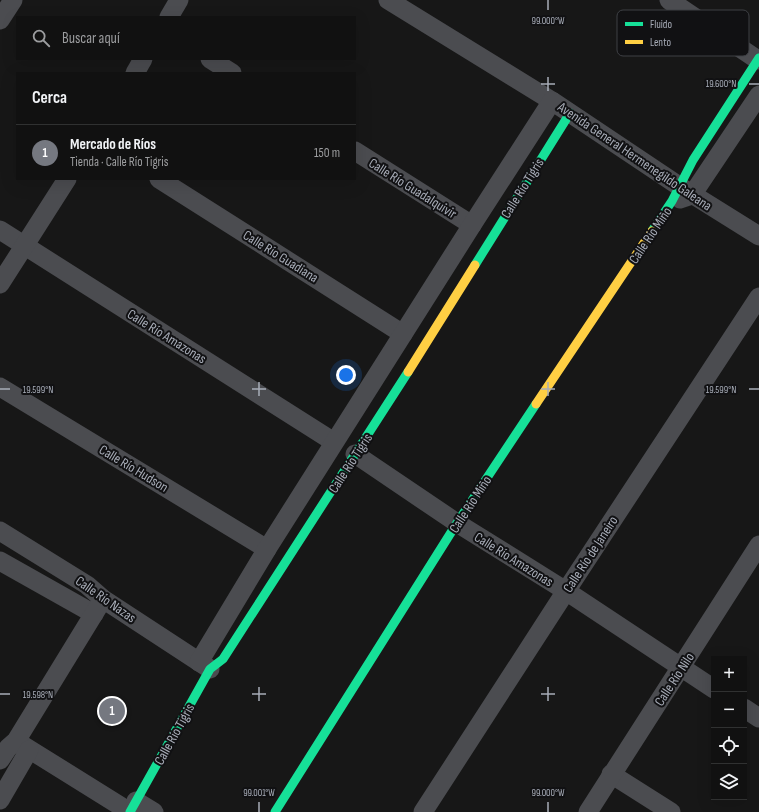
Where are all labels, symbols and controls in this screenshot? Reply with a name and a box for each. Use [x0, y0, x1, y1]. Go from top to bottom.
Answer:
legend [617, 10, 749, 56]
text: 99.000°W [531, 15, 565, 27]
search box [16, 16, 356, 60]
text: Fluido [650, 18, 672, 31]
icon: search [30, 27, 52, 49]
text: Buscar aquí [62, 29, 120, 48]
text: Lento [650, 36, 671, 49]
text: 19.600°N [706, 78, 736, 90]
text: Cerca [32, 88, 67, 108]
street label: Avenida General Hermenegildo Galeana [554, 98, 715, 214]
text: Mercado de Ríos [70, 135, 156, 154]
text: 1 [42, 145, 48, 161]
text: 150 m [314, 145, 340, 161]
text: Tienda · Calle Río Tigris [70, 154, 168, 170]
street label: Calle Río Guadalquivir [366, 155, 460, 222]
street label: Calle Río Tigris [497, 155, 548, 221]
street label: Calle Río Miño [625, 203, 676, 267]
street label: Calle Río Guadiana [240, 227, 322, 286]
street label: Calle Río Amazonas [124, 305, 209, 367]
your location [336, 365, 356, 385]
text: 19.599°N [23, 384, 53, 396]
text: 19.599°N [706, 384, 736, 396]
street label: Calle Río Tigris [325, 430, 376, 496]
street label: Calle Río Hudson [96, 441, 171, 496]
street label: Calle Río Miño [446, 472, 495, 536]
street label: Calle Río de Janeiro [559, 513, 622, 596]
street label: Calle Río Amazonas [471, 528, 556, 590]
street label: Calle Río Nazas [72, 572, 139, 626]
street label: Calle Río Nilo [651, 649, 698, 709]
map controls [711, 656, 747, 800]
button: + [711, 656, 747, 692]
text: 19.598°N [23, 689, 53, 701]
button: − [711, 692, 747, 728]
pin: 1 [99, 696, 125, 726]
street label: Calle Río Tigris [151, 701, 198, 768]
button: locate [711, 728, 747, 764]
button: layers [711, 764, 747, 800]
text: 99.001°W [243, 787, 275, 799]
text: 99.000°W [531, 787, 565, 799]

